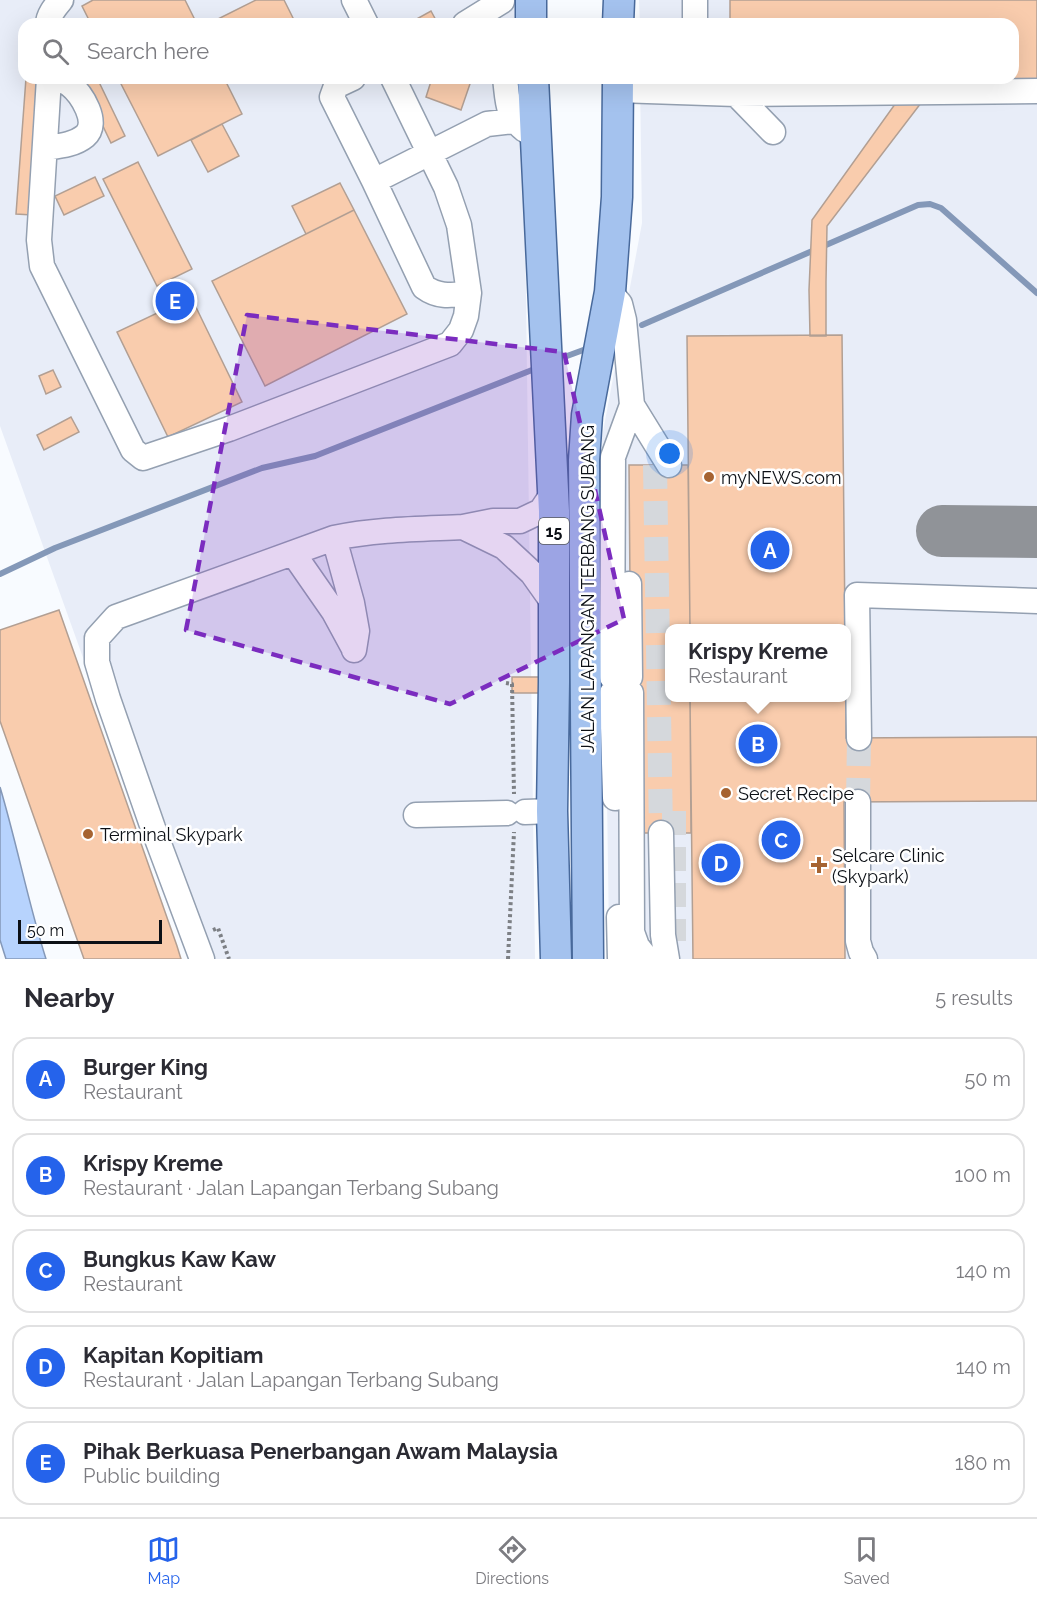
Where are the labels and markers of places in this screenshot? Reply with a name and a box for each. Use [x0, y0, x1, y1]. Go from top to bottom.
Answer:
pin: E [156, 278, 195, 324]
place label: myNEWS.com [721, 467, 842, 488]
marker: myNEWS.com [702, 470, 716, 484]
pin: A [750, 528, 790, 572]
pin: B [738, 722, 777, 766]
place label: Secret Recipe [738, 783, 854, 804]
marker: Secret Recipe [719, 786, 733, 800]
pin: C [762, 818, 800, 862]
place label: Terminal Skypark [100, 824, 243, 845]
marker: Terminal Skypark [81, 827, 95, 841]
pin: D [702, 840, 740, 886]
place label: Selcare Clinic (Skypark) [832, 845, 945, 887]
marker: Selcare Clinic (Skypark) [810, 856, 828, 874]

